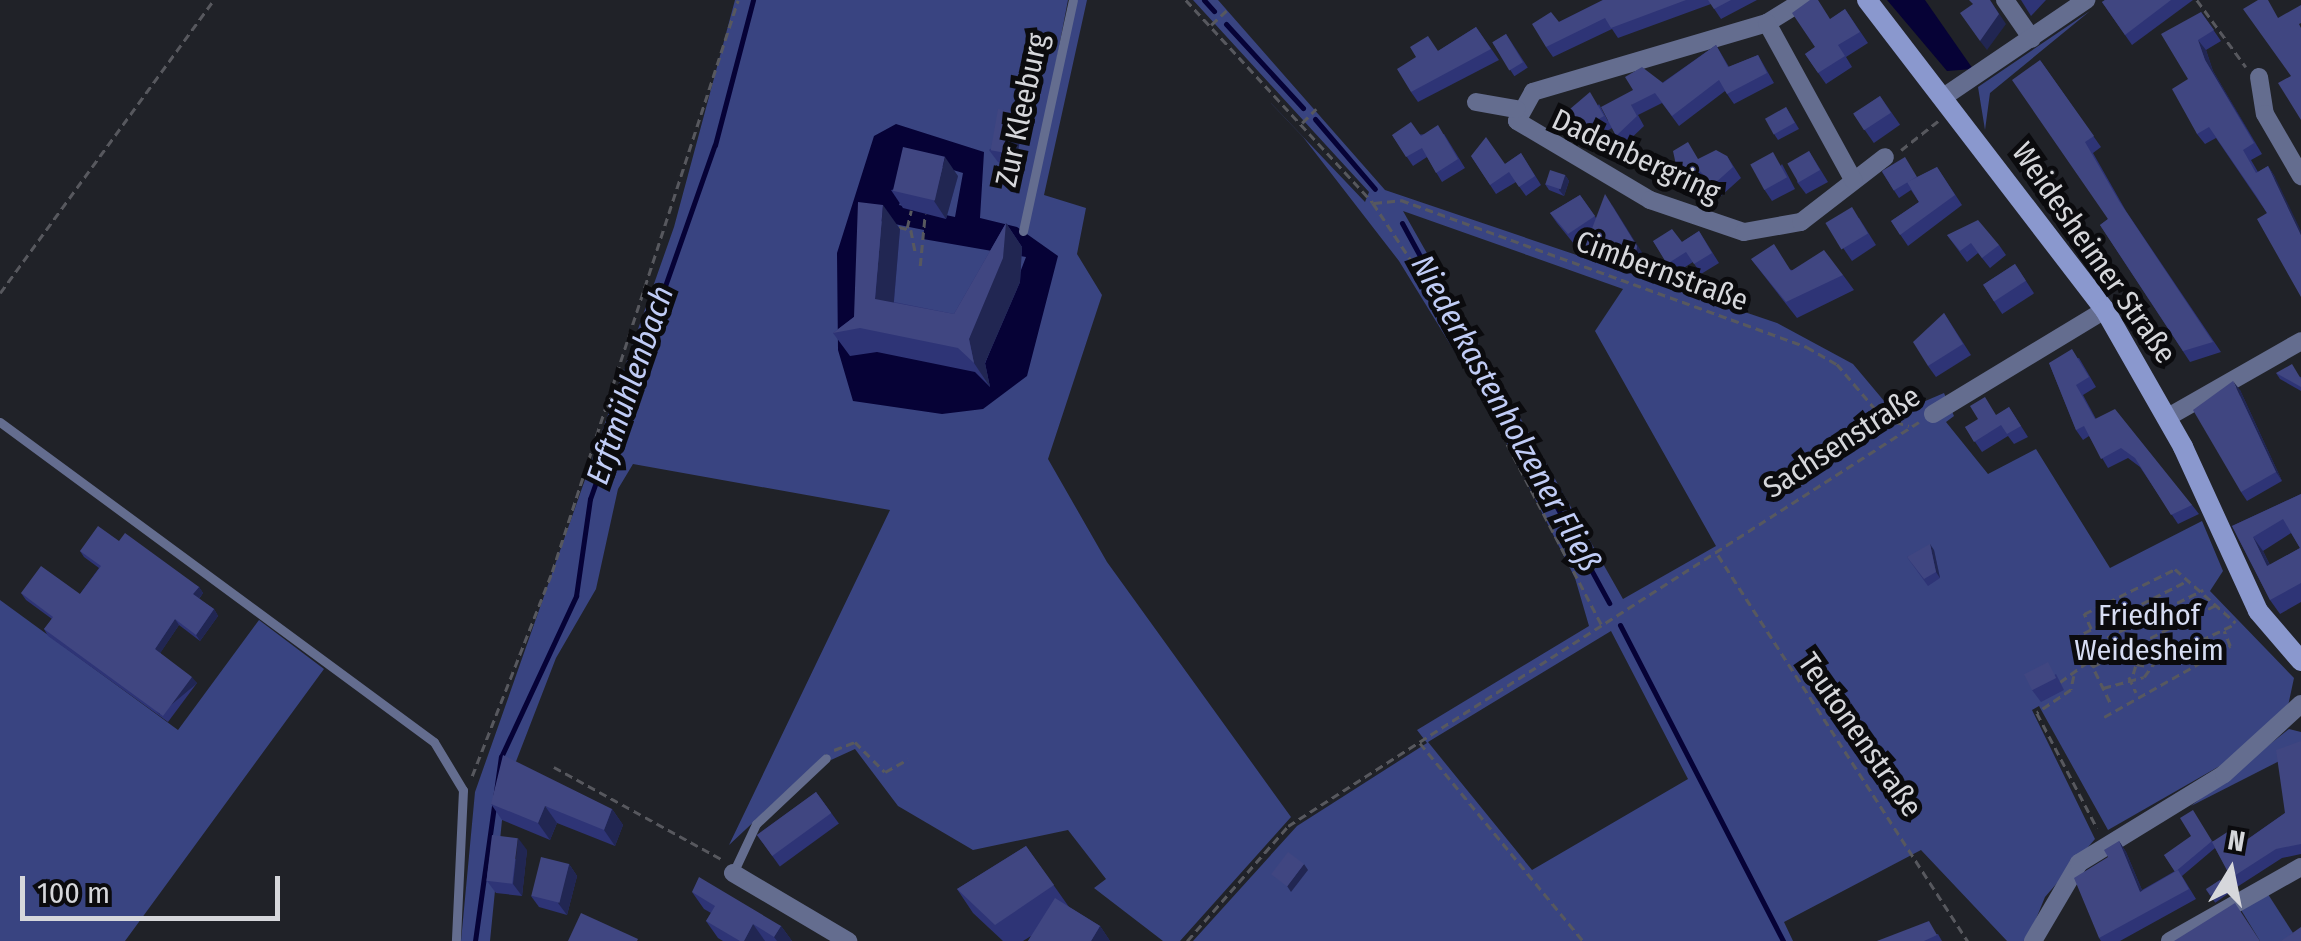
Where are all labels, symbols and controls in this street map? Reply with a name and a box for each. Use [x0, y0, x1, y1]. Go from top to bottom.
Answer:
street label: Zur Kleeburg [988, 30, 1056, 190]
street label: Dadenbergring [1546, 101, 1726, 211]
street label: Weidesheimer Straße [2004, 136, 2184, 370]
street label: Cimbernstraße [1571, 223, 1753, 319]
water label: Niederkastenholzener Fließ [1403, 248, 1609, 578]
water label: Erftmühlenbach [578, 281, 682, 489]
street label: Sachsenstraße [1757, 378, 1927, 506]
park label: Friedhof Weidesheim [2074, 597, 2224, 668]
street label: Teutonenstraße [1790, 646, 1930, 824]
north arrow [2181, 821, 2281, 921]
text: N [2225, 823, 2247, 859]
scale bar [25, 856, 285, 918]
text: 100 m [37, 875, 110, 911]

